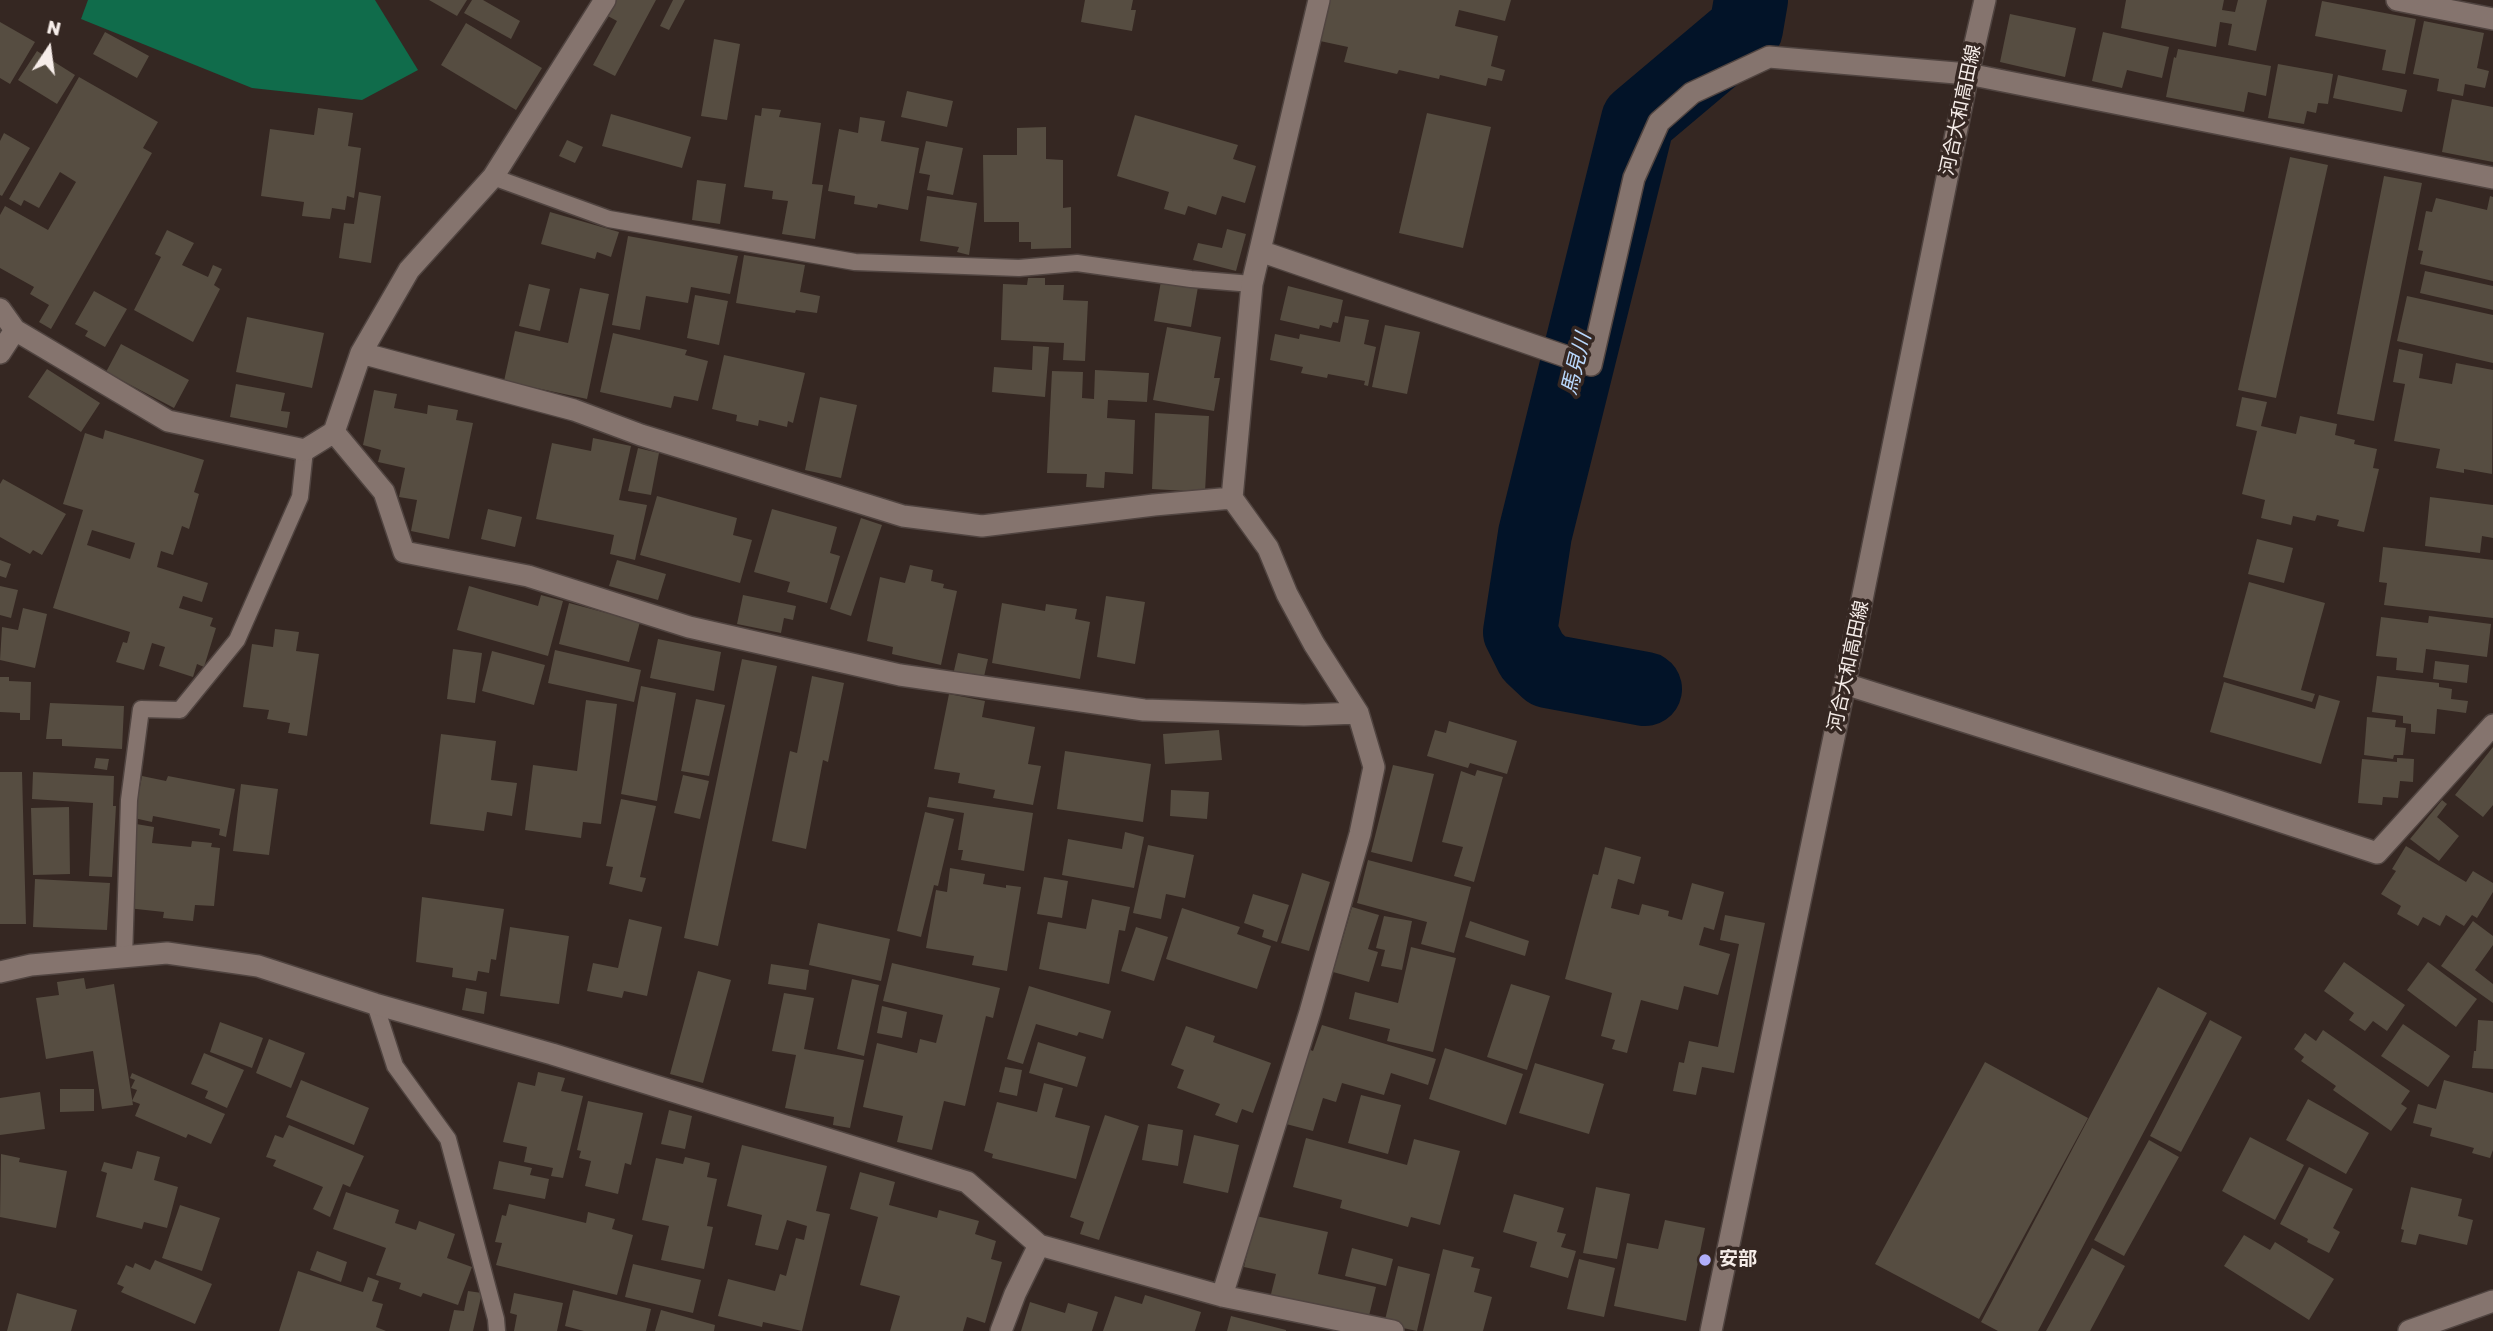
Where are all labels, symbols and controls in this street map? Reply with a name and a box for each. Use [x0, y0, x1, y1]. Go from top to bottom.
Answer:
north arrow [14, 14, 84, 84]
text: N [45, 15, 63, 41]
street label: 河合大和高田線 [1936, 43, 1986, 177]
water label: 馬見川 [1557, 330, 1597, 398]
street label: 河合大和高田線 [1824, 599, 1874, 733]
place label: 安部 [1719, 1249, 1757, 1271]
marker: 安部 [1697, 1252, 1713, 1268]

